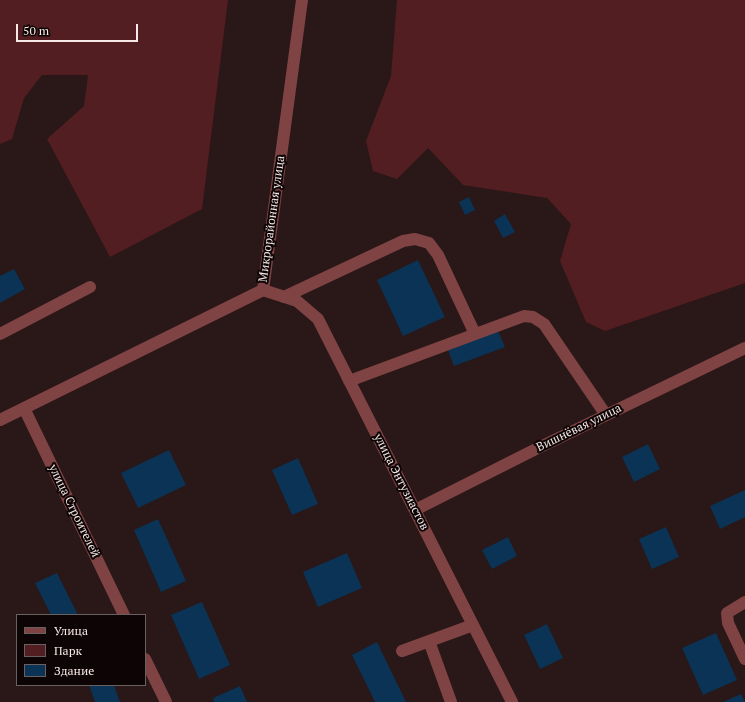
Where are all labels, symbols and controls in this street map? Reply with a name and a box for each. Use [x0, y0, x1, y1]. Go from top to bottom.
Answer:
scale bar [18, 16, 140, 42]
text: 50 m [23, 23, 49, 38]
street label: Микрорайонная улица [256, 155, 288, 283]
street label: Вишнёвая улица [534, 401, 624, 455]
street label: улица Энтузиастов [370, 431, 432, 533]
street label: улица Строителей [45, 462, 103, 560]
legend [16, 614, 146, 686]
text: Улица [54, 623, 88, 638]
text: Парк [54, 643, 82, 658]
text: Здание [54, 663, 94, 678]

